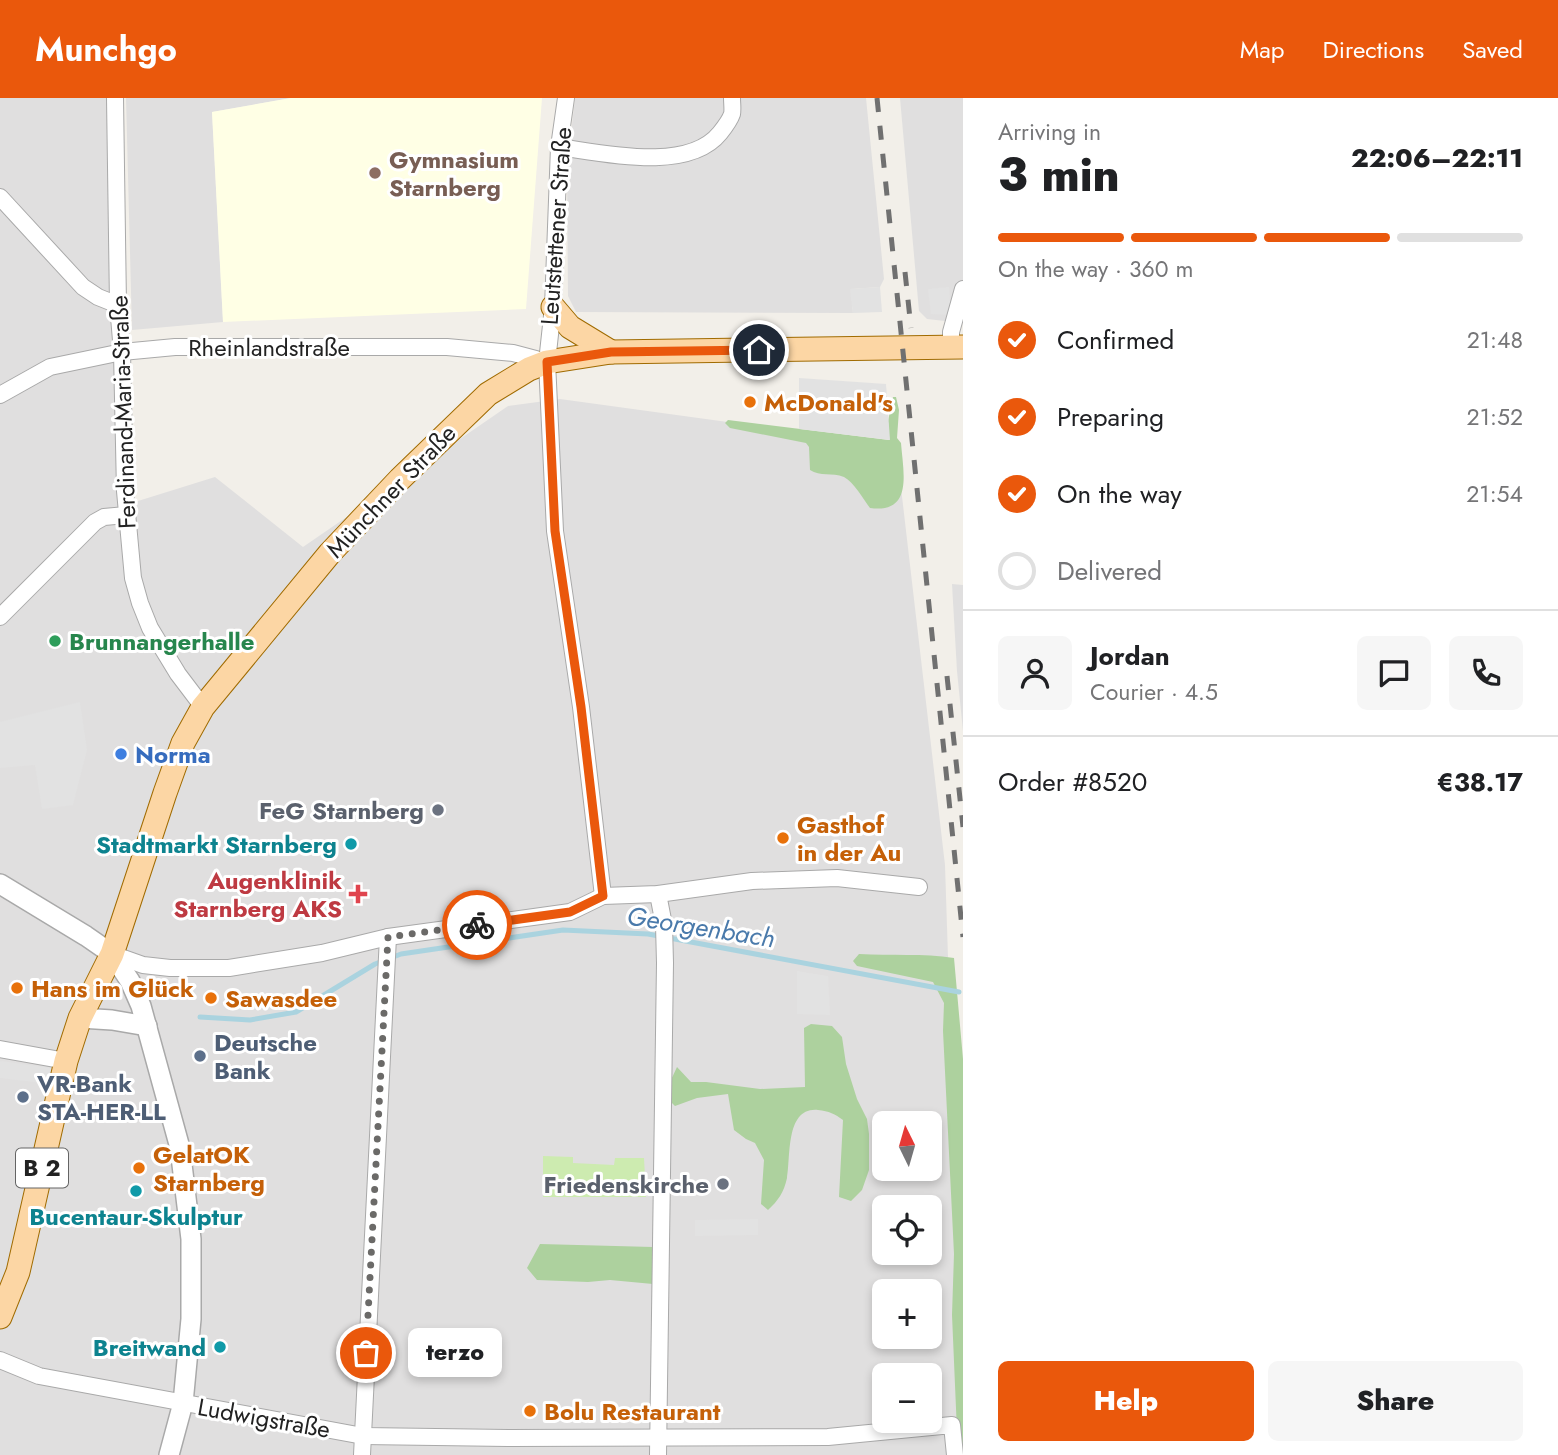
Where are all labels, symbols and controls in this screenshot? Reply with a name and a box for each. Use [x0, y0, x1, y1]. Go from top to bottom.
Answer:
text: Munchgo [35, 26, 177, 73]
text: Map [1240, 32, 1285, 67]
text: Directions [1323, 32, 1424, 67]
text: Saved [1462, 32, 1523, 67]
text: Arriving in [998, 115, 1101, 149]
street label: Leutstettener Straße [532, 126, 580, 326]
text: 22:06–22:11 [1351, 139, 1523, 177]
place label: Gymnasium Starnberg [389, 142, 519, 205]
text: 3 min [998, 142, 1120, 208]
marker: Gymnasium Starnberg [367, 165, 383, 181]
text: On the way · 360 m [998, 252, 1193, 286]
street label: Ferdinand-Maria-Straße [101, 295, 145, 529]
pin [729, 320, 789, 380]
icon: check [998, 321, 1036, 359]
text: Confirmed [1057, 321, 1174, 359]
text: 21:48 [1467, 323, 1523, 357]
street label: Rheinlandstraße [188, 330, 350, 365]
icon: home [740, 331, 778, 369]
place label: McDonald's [764, 385, 893, 420]
marker: McDonald's [742, 394, 758, 410]
icon: check [998, 398, 1036, 436]
text: Preparing [1057, 398, 1164, 436]
text: 21:52 [1467, 400, 1523, 434]
street label: Münchner Straße [318, 416, 464, 566]
icon: check [998, 475, 1036, 513]
text: On the way [1057, 475, 1182, 513]
text: 21:54 [1466, 477, 1523, 511]
text: Delivered [1057, 552, 1162, 590]
place label: Brunnangerhalle [69, 624, 255, 659]
marker: Brunnangerhalle [47, 633, 63, 649]
button: person [998, 636, 1072, 710]
button: chat [1357, 636, 1431, 710]
button: phone [1449, 636, 1523, 710]
text: Jordan [1090, 637, 1170, 675]
text: Courier · 4.5 [1090, 675, 1218, 709]
place label: Norma [135, 737, 211, 772]
marker: Norma [113, 746, 129, 762]
text: Order #8520 [998, 763, 1147, 801]
text: €38.17 [1437, 763, 1523, 801]
place label: FeG Starnberg [259, 793, 424, 828]
marker: FeG Starnberg [430, 802, 446, 818]
place label: Gasthof in der Au [797, 807, 901, 870]
place label: Stadtmarkt Starnberg [96, 827, 337, 862]
marker: Gasthof in der Au [775, 830, 791, 846]
marker: Stadtmarkt Starnberg [343, 836, 359, 852]
place label: Augenklinik Starnberg AKS [173, 863, 342, 926]
marker: Augenklinik Starnberg AKS [348, 884, 368, 904]
courier [442, 890, 512, 960]
water label: Georgenbach [624, 897, 778, 957]
icon: bike [458, 906, 496, 944]
place label: Hans im Glück [31, 971, 194, 1006]
marker: Hans im Glück [9, 980, 25, 996]
place label: Sawasdee [225, 981, 337, 1016]
marker: Sawasdee [203, 990, 219, 1006]
place label: Deutsche Bank [214, 1025, 317, 1088]
marker: Deutsche Bank [192, 1048, 208, 1064]
place label: VR-Bank STA-HER-LL [36, 1066, 166, 1129]
marker: VR-Bank STA-HER-LL [15, 1089, 31, 1105]
north arrow [872, 1111, 942, 1181]
map controls [872, 1111, 942, 1433]
place label: GelatOK Starnberg [153, 1137, 265, 1200]
road number: B 2 [16, 1148, 68, 1188]
marker: GelatOK Starnberg [131, 1160, 147, 1176]
place label: Friedenskirche [543, 1167, 709, 1202]
marker: Friedenskirche [715, 1176, 731, 1192]
marker: Bucentaur-Skulptur [128, 1183, 144, 1199]
button: locate [872, 1195, 942, 1265]
place label: Bucentaur-Skulptur [29, 1199, 243, 1234]
button: + [872, 1279, 942, 1349]
pin [336, 1323, 396, 1383]
callout: terzo [408, 1328, 502, 1378]
place label: Breitwand [93, 1330, 206, 1365]
icon: bag [347, 1334, 385, 1372]
text: terzo [426, 1335, 484, 1369]
marker: Breitwand [212, 1339, 228, 1355]
button: Help [998, 1361, 1254, 1441]
button: Share [1268, 1361, 1523, 1441]
button: − [872, 1363, 942, 1433]
street label: Ludwigstraße [195, 1389, 333, 1447]
place label: Bolu Restaurant [544, 1394, 721, 1429]
marker: Bolu Restaurant [522, 1403, 538, 1419]

